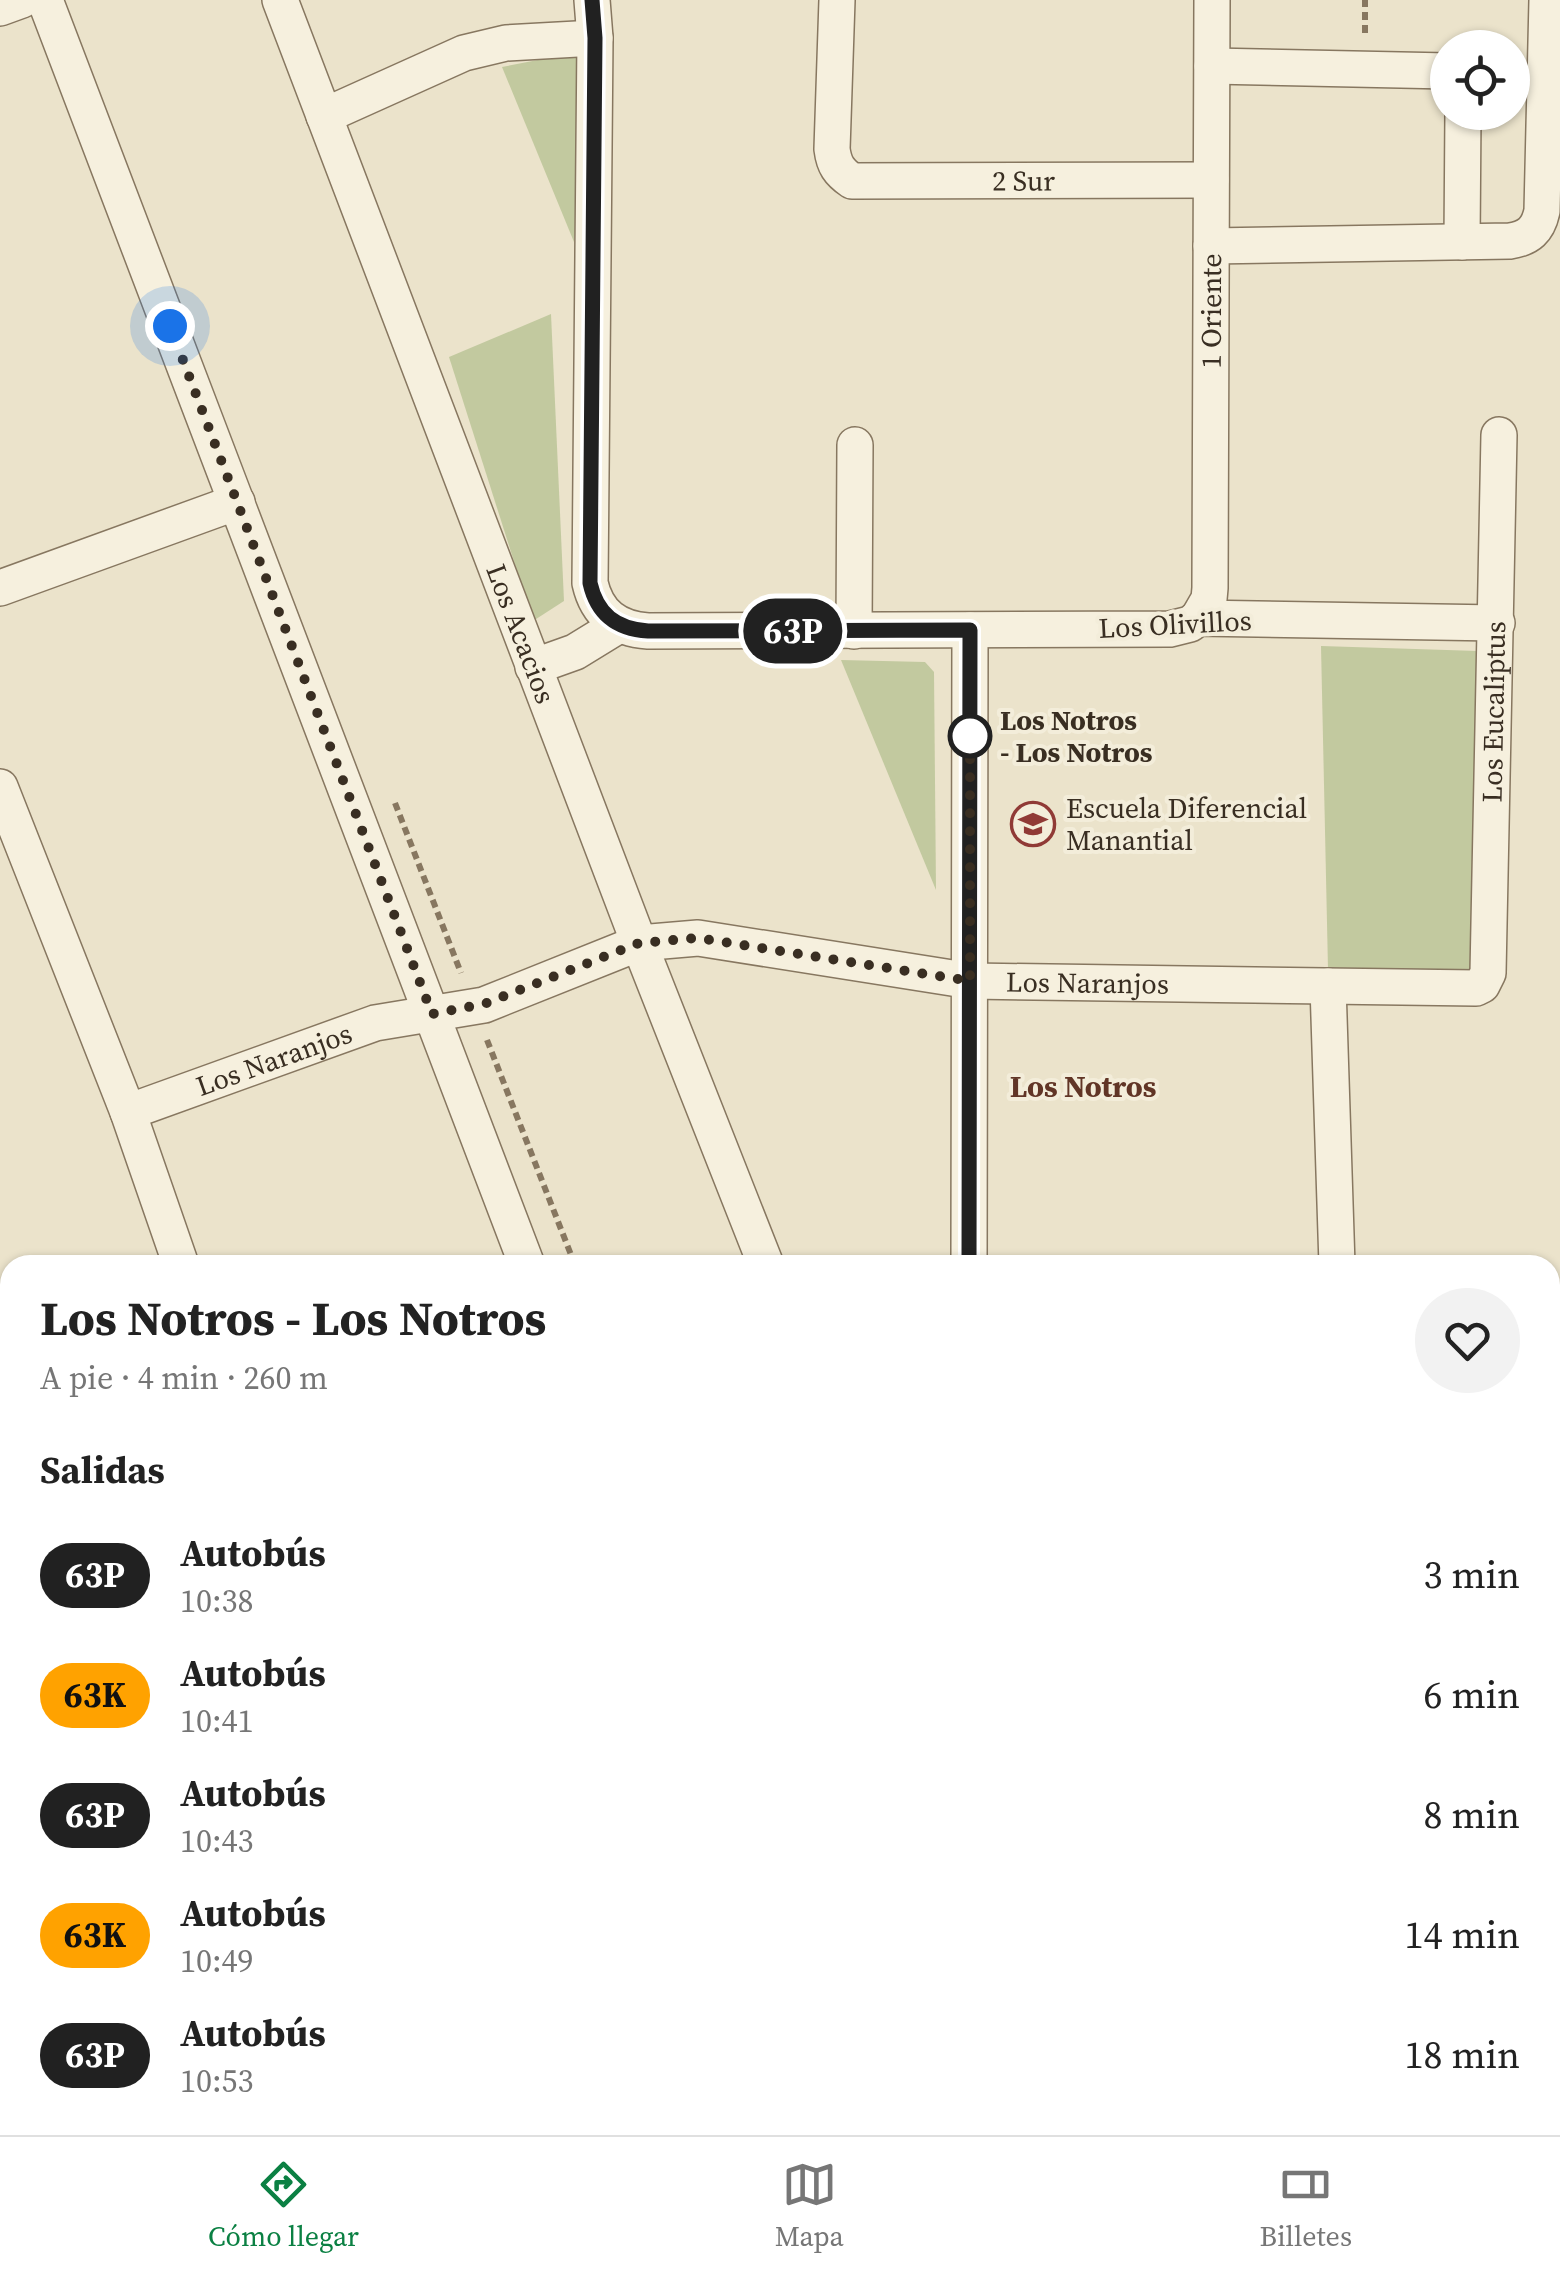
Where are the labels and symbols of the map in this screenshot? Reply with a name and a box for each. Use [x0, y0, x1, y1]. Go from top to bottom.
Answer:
street label: 2 Sur [992, 161, 1055, 200]
street label: 1 Oriente [1192, 253, 1230, 369]
your location [145, 301, 195, 351]
street label: Los Acacios [477, 559, 565, 709]
line badge: 63P [736, 598, 850, 664]
street label: Los Olivillos [1097, 601, 1253, 647]
street label: Los Eucaliptus [1472, 621, 1514, 803]
place label: Los Notros - Los Notros [1000, 701, 1153, 771]
marker: Los Notros - Los Notros [949, 715, 991, 757]
place label: Escuela Diferencial Manantial [1066, 789, 1307, 859]
school or university icon: Escuela Diferencial Manantial [1010, 801, 1056, 847]
street label: Los Naranjos [1006, 962, 1169, 1003]
street label: Los Naranjos [191, 1014, 357, 1105]
district label: Los Notros [1010, 1066, 1156, 1107]

